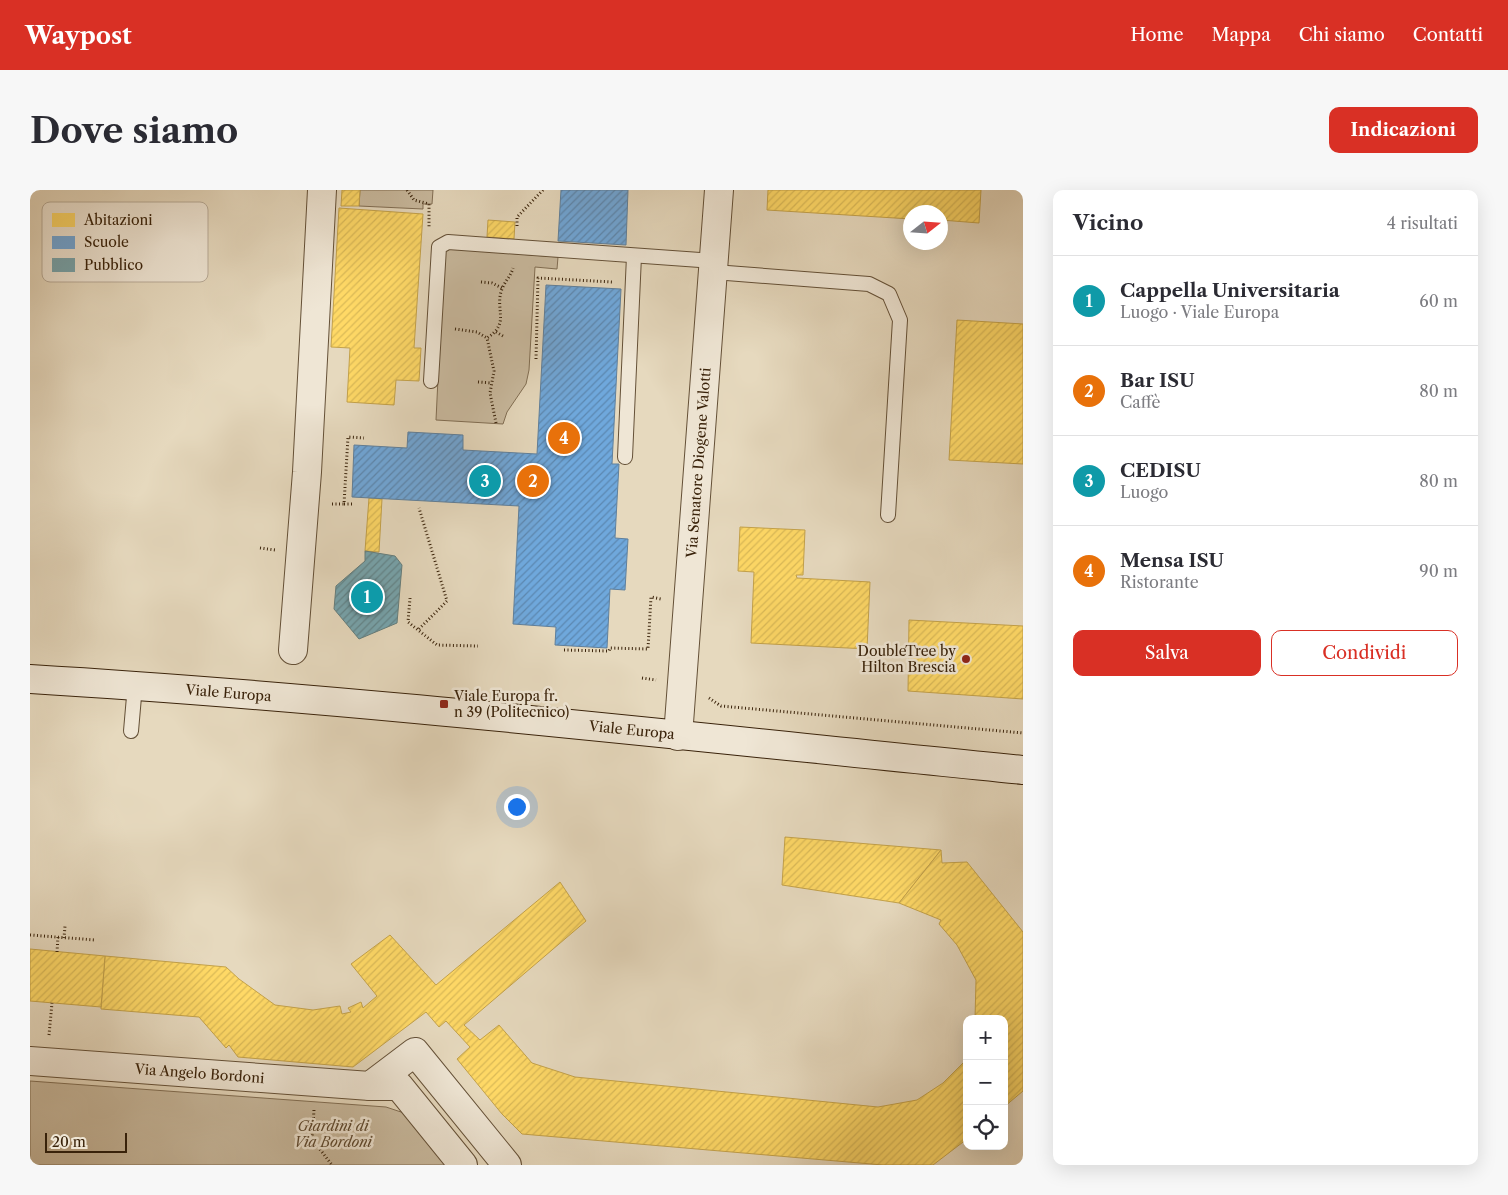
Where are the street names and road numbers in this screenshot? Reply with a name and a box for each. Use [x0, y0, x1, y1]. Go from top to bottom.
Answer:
street label: Via Senatore Diogene Valotti [682, 367, 715, 560]
street label: Viale Europa [184, 681, 273, 705]
street label: Viale Europa [587, 717, 676, 743]
street label: Via Angelo Bordoni [133, 1060, 265, 1087]

